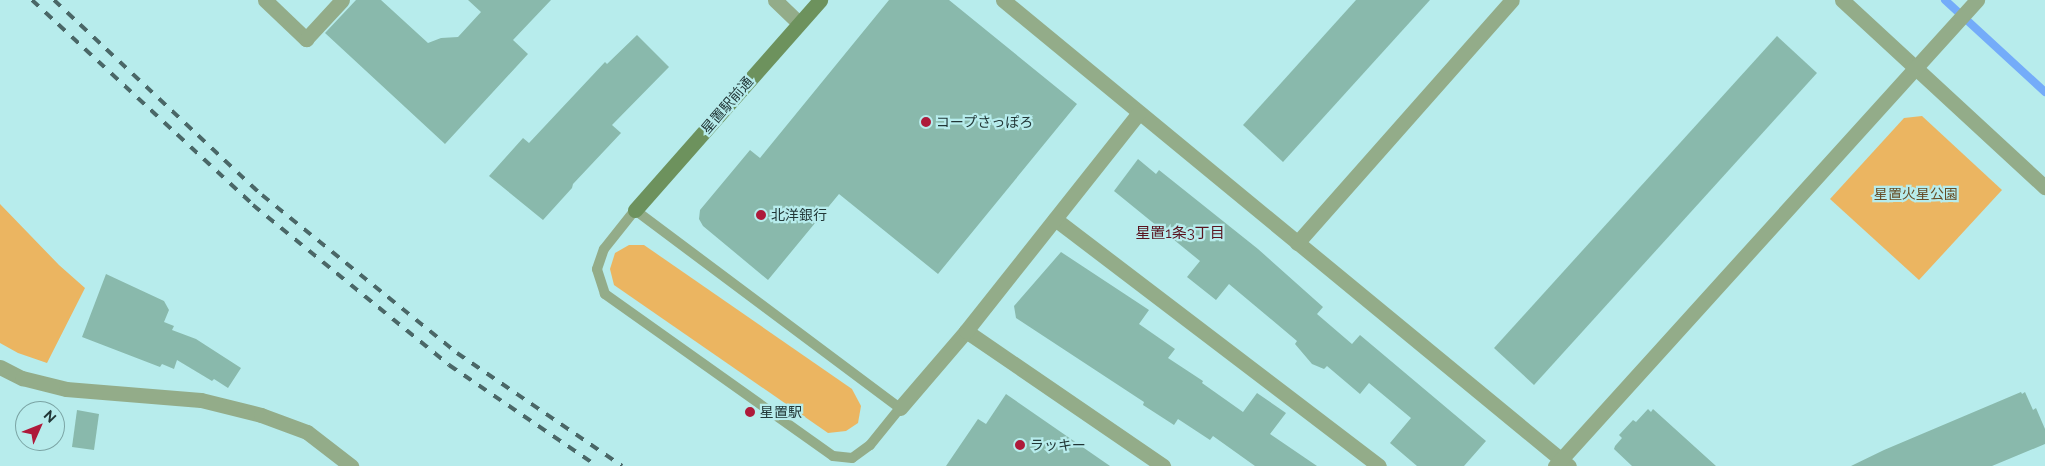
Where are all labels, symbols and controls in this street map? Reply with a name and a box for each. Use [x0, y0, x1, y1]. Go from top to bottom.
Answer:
street label: 星置駅前通 [698, 73, 756, 137]
place label: コープさっぽろ [936, 114, 1034, 130]
marker: コープさっぽろ [920, 116, 932, 128]
park label: 星置火星公園 [1874, 186, 1958, 202]
place label: 北洋銀行 [771, 207, 827, 223]
marker: 北洋銀行 [755, 209, 767, 221]
district label: 星置1条3丁目 [1135, 225, 1225, 243]
north arrow [15, 401, 65, 451]
place label: 星置駅 [760, 404, 802, 420]
marker: 星置駅 [744, 406, 756, 418]
text: N [41, 407, 60, 426]
place label: ラッキー [1030, 437, 1086, 453]
marker: ラッキー [1014, 439, 1026, 451]

